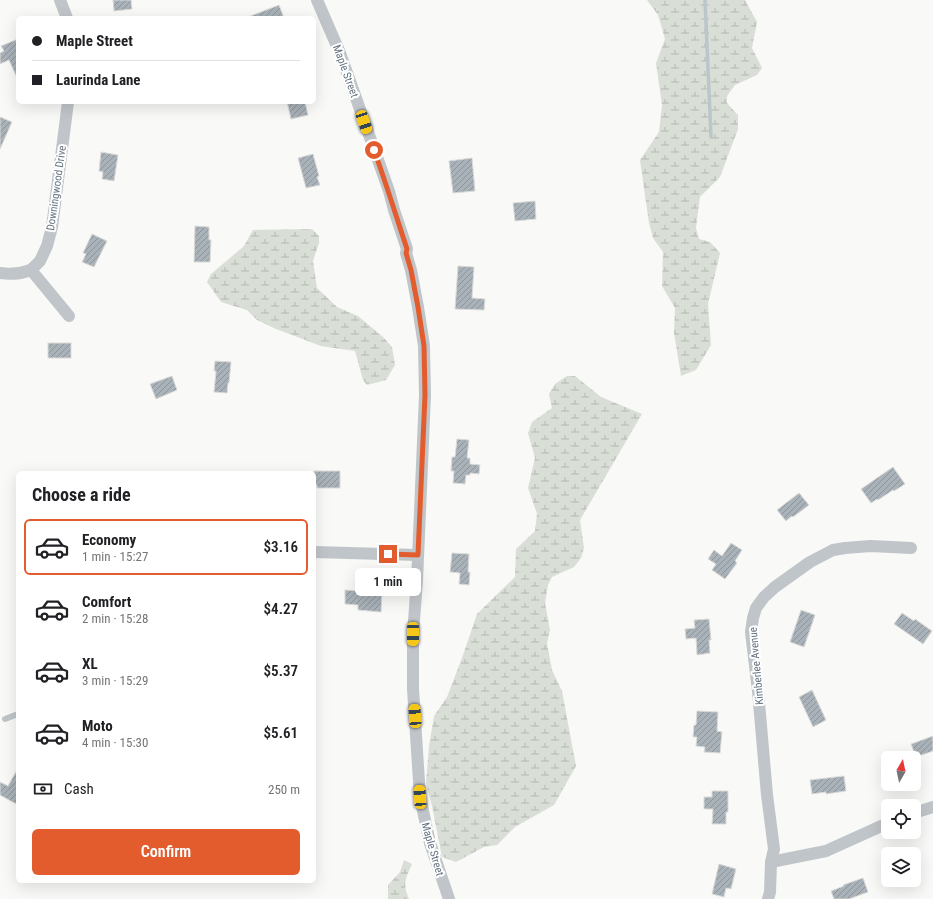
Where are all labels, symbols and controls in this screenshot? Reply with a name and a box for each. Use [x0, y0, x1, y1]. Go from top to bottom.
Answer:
text: Maple Street [56, 32, 133, 50]
street label: Maple Street [330, 43, 361, 99]
text: Laurinda Lane [56, 71, 141, 89]
car [354, 109, 374, 135]
route start [365, 141, 383, 159]
street label: Downingwood Drive [44, 145, 69, 231]
text: Choose a ride [32, 484, 131, 505]
icon: car [34, 529, 70, 565]
text: Economy [82, 531, 136, 549]
text: $3.16 [264, 538, 298, 556]
route end [379, 545, 397, 563]
text: 1 min · 15:27 [82, 549, 148, 564]
callout: 1 min [355, 568, 421, 596]
text: 1 min [374, 574, 402, 589]
icon: car [34, 591, 70, 627]
text: Comfort [82, 593, 131, 611]
text: $4.27 [264, 600, 298, 618]
text: 2 min · 15:28 [82, 611, 148, 626]
car [407, 622, 419, 646]
street label: Kimberlee Avenue [747, 627, 766, 705]
icon: car [34, 653, 70, 689]
text: XL [82, 655, 98, 673]
text: $5.37 [264, 662, 298, 680]
text: 3 min · 15:29 [82, 673, 148, 688]
car [408, 704, 422, 728]
icon: car [34, 715, 70, 751]
text: Moto [82, 717, 113, 735]
text: $5.61 [264, 724, 298, 742]
text: 4 min · 15:30 [82, 735, 148, 750]
north arrow [881, 751, 921, 791]
map controls [881, 751, 921, 887]
icon: cash [32, 778, 54, 800]
text: Cash [64, 780, 94, 798]
text: 250 m [268, 782, 300, 797]
car [413, 785, 427, 809]
button: locate [881, 799, 921, 839]
street label: Maple Street [419, 821, 446, 877]
button: Confirm [32, 829, 300, 875]
button: layers [881, 847, 921, 887]

